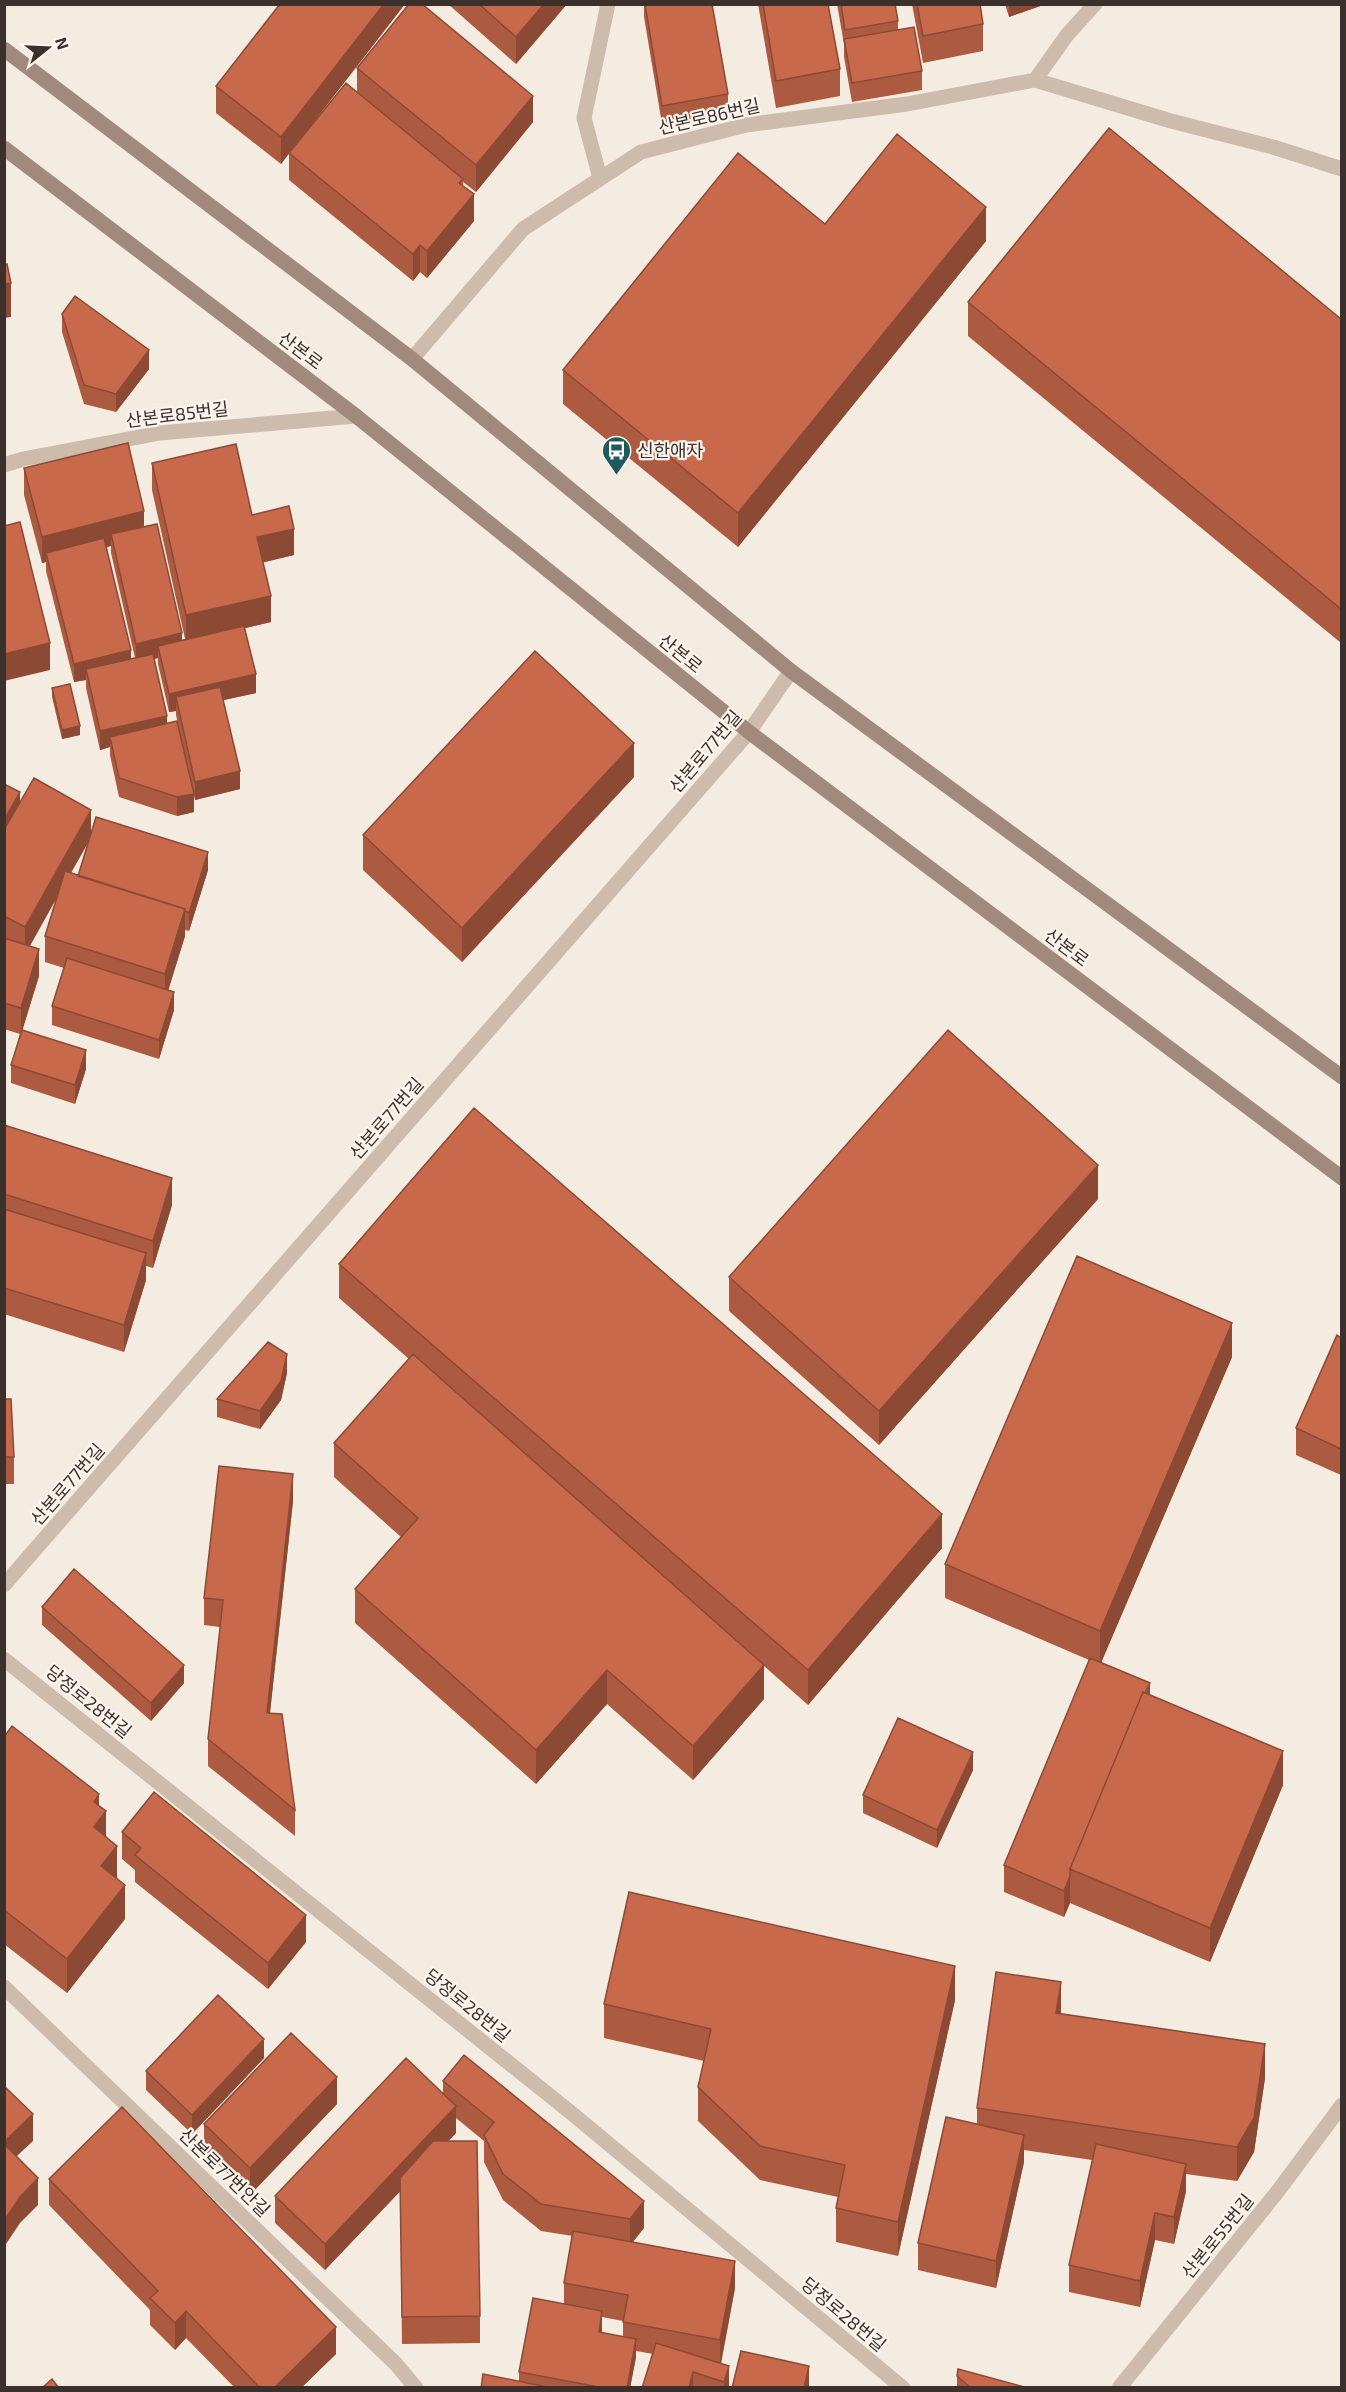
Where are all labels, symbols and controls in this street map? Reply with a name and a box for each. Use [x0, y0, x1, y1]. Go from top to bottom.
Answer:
north arrow [18, 18, 78, 78]
text: N [52, 35, 74, 52]
street label: 산본로86번길 [656, 94, 762, 138]
street label: 산본로 [275, 326, 327, 374]
street label: 산본로85번길 [124, 397, 230, 431]
bus stop icon: 신한애자 [600, 434, 632, 476]
place label: 신한애자 [637, 439, 704, 461]
street label: 산본로 [655, 629, 707, 677]
street label: 산본로77번길 [664, 705, 746, 797]
street label: 산본로 [1041, 923, 1093, 971]
street label: 산본로77번길 [344, 1073, 428, 1163]
street label: 산본로77번길 [25, 1439, 109, 1529]
street label: 당정로28번길 [42, 1660, 136, 1742]
street label: 당정로28번길 [421, 1964, 515, 2046]
street label: 산본로77번안길 [175, 2123, 275, 2221]
street label: 산본로55번길 [1176, 2189, 1258, 2283]
street label: 당정로28번길 [797, 2272, 891, 2356]

